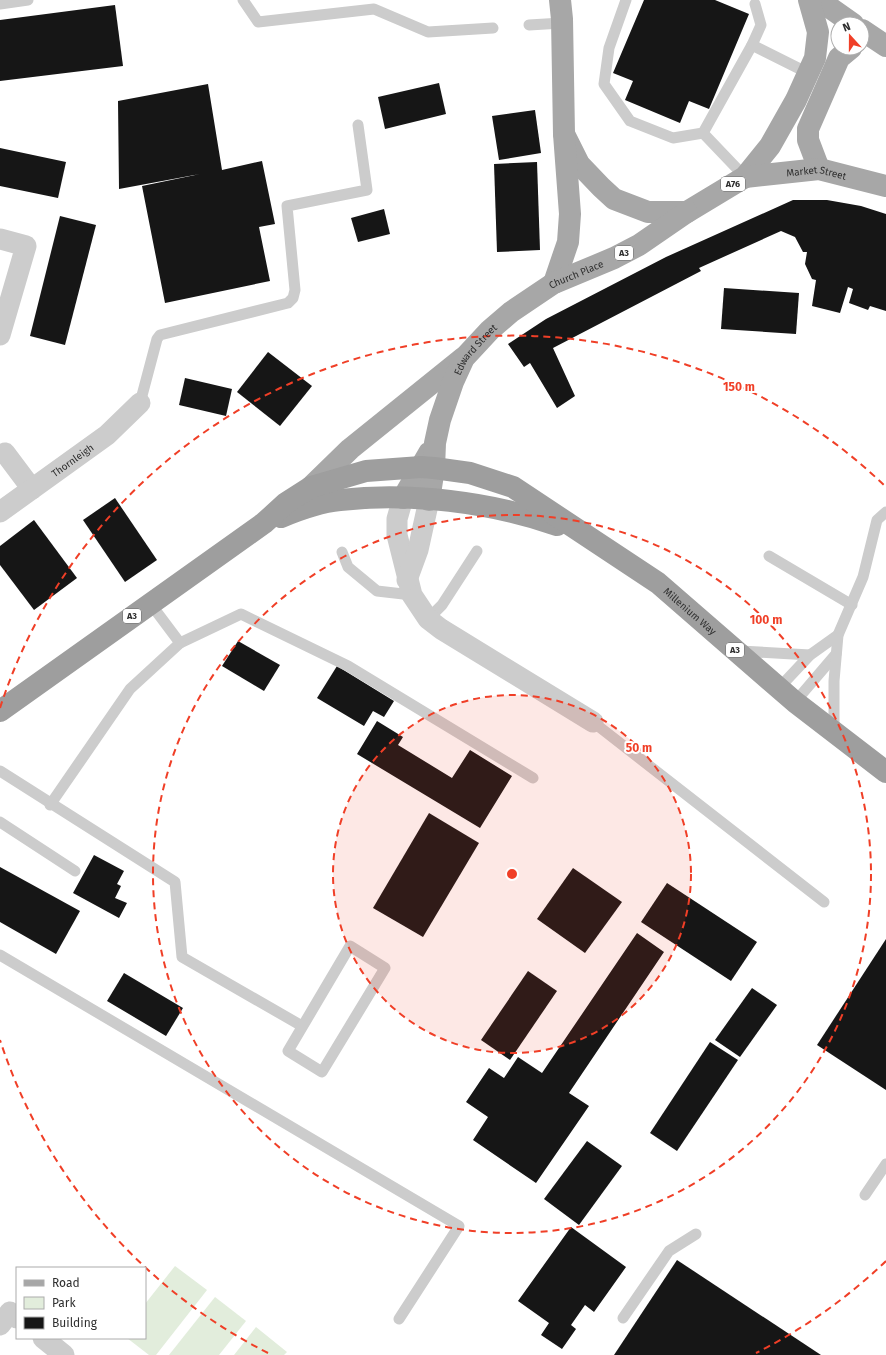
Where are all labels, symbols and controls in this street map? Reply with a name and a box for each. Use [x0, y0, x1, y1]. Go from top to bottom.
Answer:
north arrow [830, 16, 870, 56]
text: N [841, 20, 852, 35]
street label: Market Street [786, 164, 848, 183]
road number: A76 [721, 177, 745, 191]
road number: A3 [615, 246, 633, 260]
street label: Church Place [547, 258, 605, 292]
street label: Edward Street [452, 322, 500, 377]
text: 150 m [723, 380, 755, 394]
street label: Thornleigh [49, 442, 96, 480]
street label: Millenium Way [661, 586, 718, 638]
road number: A3 [123, 609, 141, 623]
text: 100 m [750, 613, 782, 627]
road number: A3 [726, 643, 744, 657]
text: 50 m [626, 741, 652, 755]
centre of rings [505, 867, 519, 881]
legend [16, 1267, 146, 1339]
text: Road [52, 1276, 80, 1290]
text: Park [52, 1296, 76, 1310]
text: Building [52, 1316, 98, 1330]

